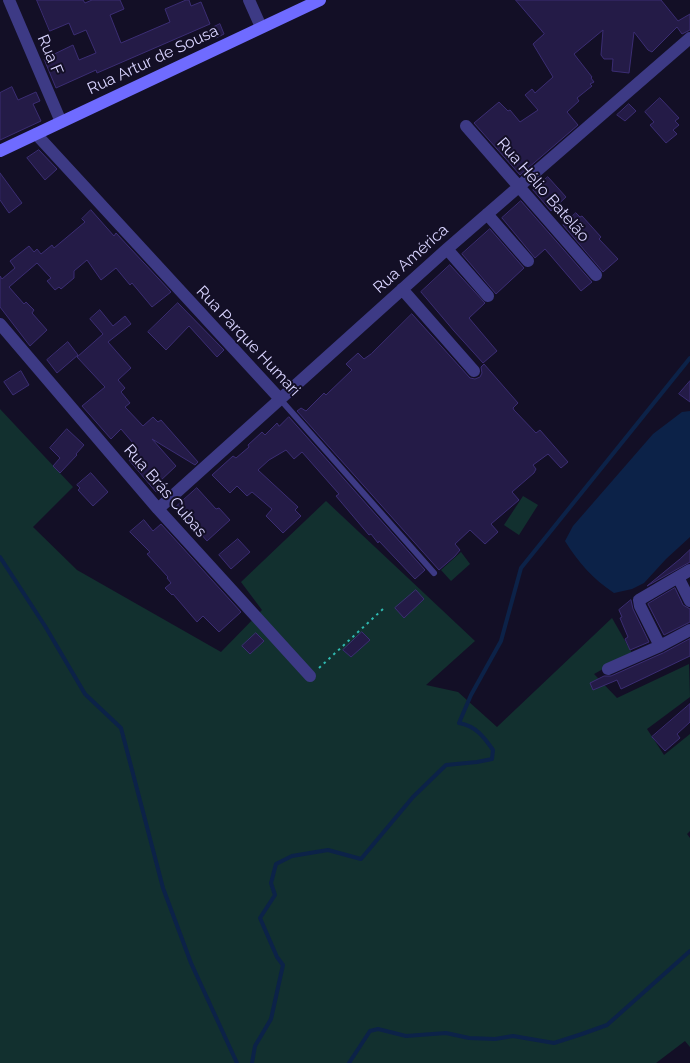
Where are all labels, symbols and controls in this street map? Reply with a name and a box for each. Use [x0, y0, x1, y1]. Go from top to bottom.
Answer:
street label: Rua Artur de Sousa [84, 21, 222, 99]
street label: Rua F [33, 32, 67, 78]
street label: Rua Hélio Batelão [493, 134, 593, 246]
street label: Rua América [370, 220, 452, 298]
street label: Rua Parque Humari [192, 282, 304, 400]
street label: Rua Brás Cubas [120, 441, 210, 541]

